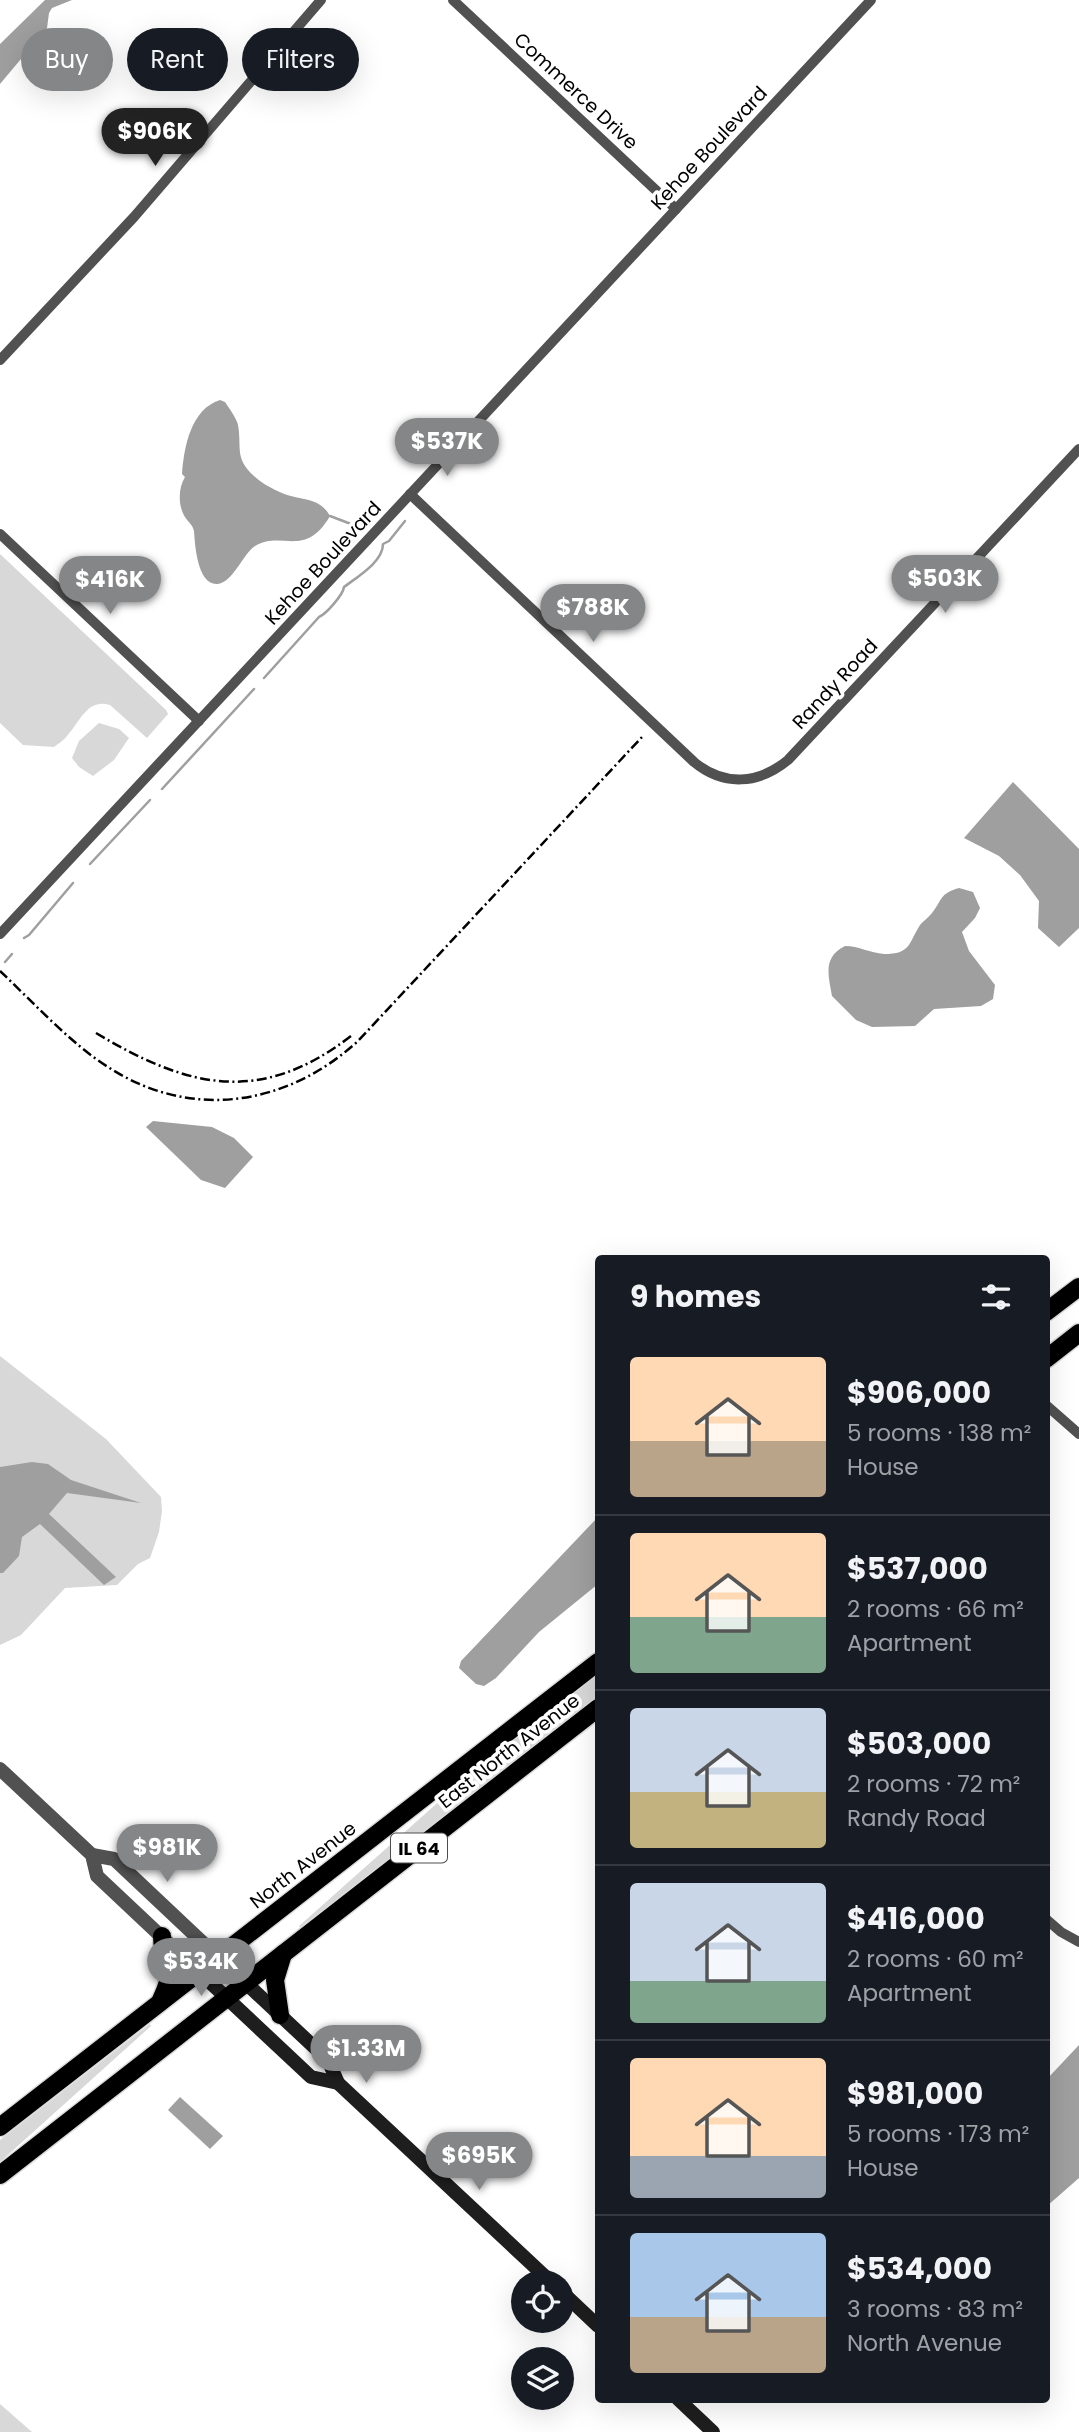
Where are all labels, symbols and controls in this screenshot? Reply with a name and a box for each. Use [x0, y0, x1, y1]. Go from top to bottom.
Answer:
street label: Commerce Drive [508, 26, 644, 156]
chip: Buy [21, 28, 113, 91]
chip: Rent [127, 28, 228, 91]
chip: Filters [242, 28, 359, 91]
street label: Kehoe Boulevard [644, 80, 774, 216]
pin: $906K [106, 108, 204, 168]
text: $906K [118, 115, 192, 147]
pin: $537K [398, 419, 496, 478]
text: $537K [411, 425, 483, 457]
street label: Kehoe Boulevard [258, 495, 388, 631]
pin: $416K [61, 556, 159, 616]
pin: $503K [896, 556, 994, 615]
text: $503K [907, 562, 983, 594]
text: $416K [75, 563, 145, 595]
pin: $788K [544, 584, 642, 644]
text: $788K [556, 591, 630, 623]
street label: Randy Road [786, 633, 884, 735]
text: 9 homes [630, 1275, 761, 1318]
icon: filters [977, 1278, 1015, 1316]
text: $906,000 [847, 1371, 991, 1414]
icon: home [686, 1385, 770, 1469]
text: 5 rooms · 138 m² [847, 1417, 1031, 1449]
text: House [847, 1451, 919, 1483]
text: $537,000 [847, 1547, 988, 1590]
icon: home [686, 1561, 770, 1645]
text: 2 rooms · 66 m² [847, 1593, 1024, 1625]
text: Apartment [847, 1627, 972, 1659]
street label: East North Avenue [433, 1687, 585, 1815]
text: $503,000 [847, 1722, 991, 1765]
icon: home [686, 1736, 770, 1820]
text: 2 rooms · 72 m² [847, 1768, 1020, 1800]
text: Randy Road [847, 1802, 986, 1834]
street label: North Avenue [244, 1815, 362, 1915]
pin: $981K [118, 1825, 216, 1884]
text: $981K [133, 1831, 201, 1863]
road number: IL 64 [391, 1834, 447, 1862]
text: $416,000 [847, 1897, 985, 1940]
icon: home [686, 1911, 770, 1995]
pin: $534K [152, 1938, 250, 1998]
text: 2 rooms · 60 m² [847, 1943, 1024, 1975]
text: $534K [163, 1945, 239, 1977]
text: Apartment [847, 1977, 972, 2009]
pin: $1.33M [309, 2025, 423, 2085]
text: $1.33M [326, 2032, 406, 2064]
text: $981,000 [847, 2072, 983, 2115]
icon: home [686, 2086, 770, 2170]
text: 5 rooms · 173 m² [847, 2118, 1029, 2150]
pin: $695K [430, 2132, 528, 2192]
text: $695K [442, 2139, 516, 2171]
text: House [847, 2152, 919, 2184]
text: $534,000 [847, 2247, 992, 2290]
icon: home [686, 2261, 770, 2345]
map controls [511, 2270, 574, 2410]
button: locate [511, 2270, 574, 2333]
text: 3 rooms · 83 m² [847, 2293, 1023, 2325]
text: North Avenue [847, 2327, 1002, 2359]
button: layers [511, 2347, 574, 2410]

